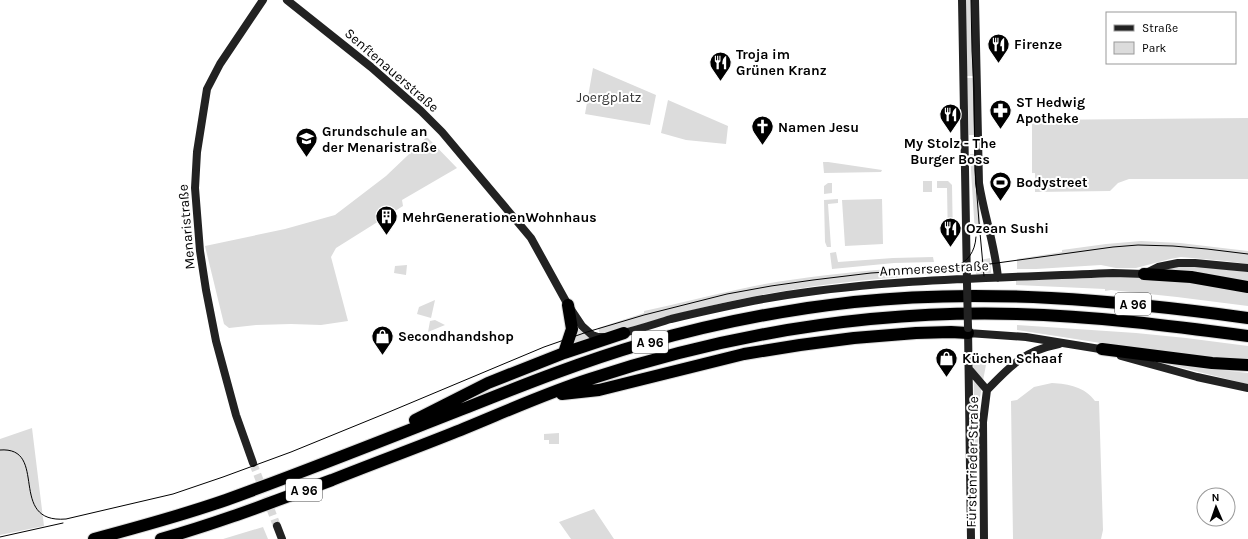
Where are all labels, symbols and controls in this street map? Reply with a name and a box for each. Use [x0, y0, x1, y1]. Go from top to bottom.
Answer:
legend [1106, 12, 1236, 64]
text: Straße [1142, 21, 1178, 35]
street label: Senftenauerstraße [341, 25, 442, 116]
restaurant icon: Firenze [986, 31, 1012, 64]
place label: Firenze [1014, 36, 1062, 53]
text: Park [1142, 41, 1167, 55]
place label: Troja im Grünen Kranz [736, 46, 827, 79]
restaurant icon: Troja im Grünen Kranz [707, 49, 733, 82]
park label: Joergplatz [577, 89, 641, 106]
place label: ST Hedwig Apotheke [1016, 94, 1085, 127]
pharmacy icon: ST Hedwig Apotheke [987, 97, 1013, 130]
restaurant icon: My Stolz - The Burger Boss [937, 102, 963, 135]
church icon: Namen Jesu [750, 114, 776, 147]
place label: Namen Jesu [778, 119, 859, 136]
place label: Grundschule an der Menaristraße [322, 123, 437, 156]
school or university icon: Grundschule an der Menaristraße [293, 126, 319, 159]
place label: My Stolz - The Burger Boss [904, 135, 996, 168]
sports icon: Bodystreet [988, 169, 1014, 202]
place label: Bodystreet [1016, 174, 1088, 191]
street label: Menaristraße [174, 184, 199, 270]
building icon: MehrGenerationenWohnhaus [374, 204, 400, 237]
place label: MehrGenerationenWohnhaus [402, 209, 597, 226]
restaurant icon: Ozean Sushi [938, 215, 964, 248]
place label: Ozean Sushi [966, 220, 1049, 237]
street label: Ammerseestraße [879, 257, 989, 280]
road number: A 96 [1115, 293, 1151, 315]
shop icon: Secondhandshop [369, 323, 395, 356]
place label: Secondhandshop [398, 328, 514, 345]
road number: A 96 [632, 331, 668, 353]
shop icon: Küchen Schaaf [934, 345, 960, 378]
place label: Küchen Schaaf [962, 350, 1063, 367]
street label: Fürstenrieder Straße [963, 396, 982, 528]
road number: A 96 [286, 479, 322, 501]
north arrow [1196, 487, 1236, 527]
text: N [1211, 491, 1220, 504]

